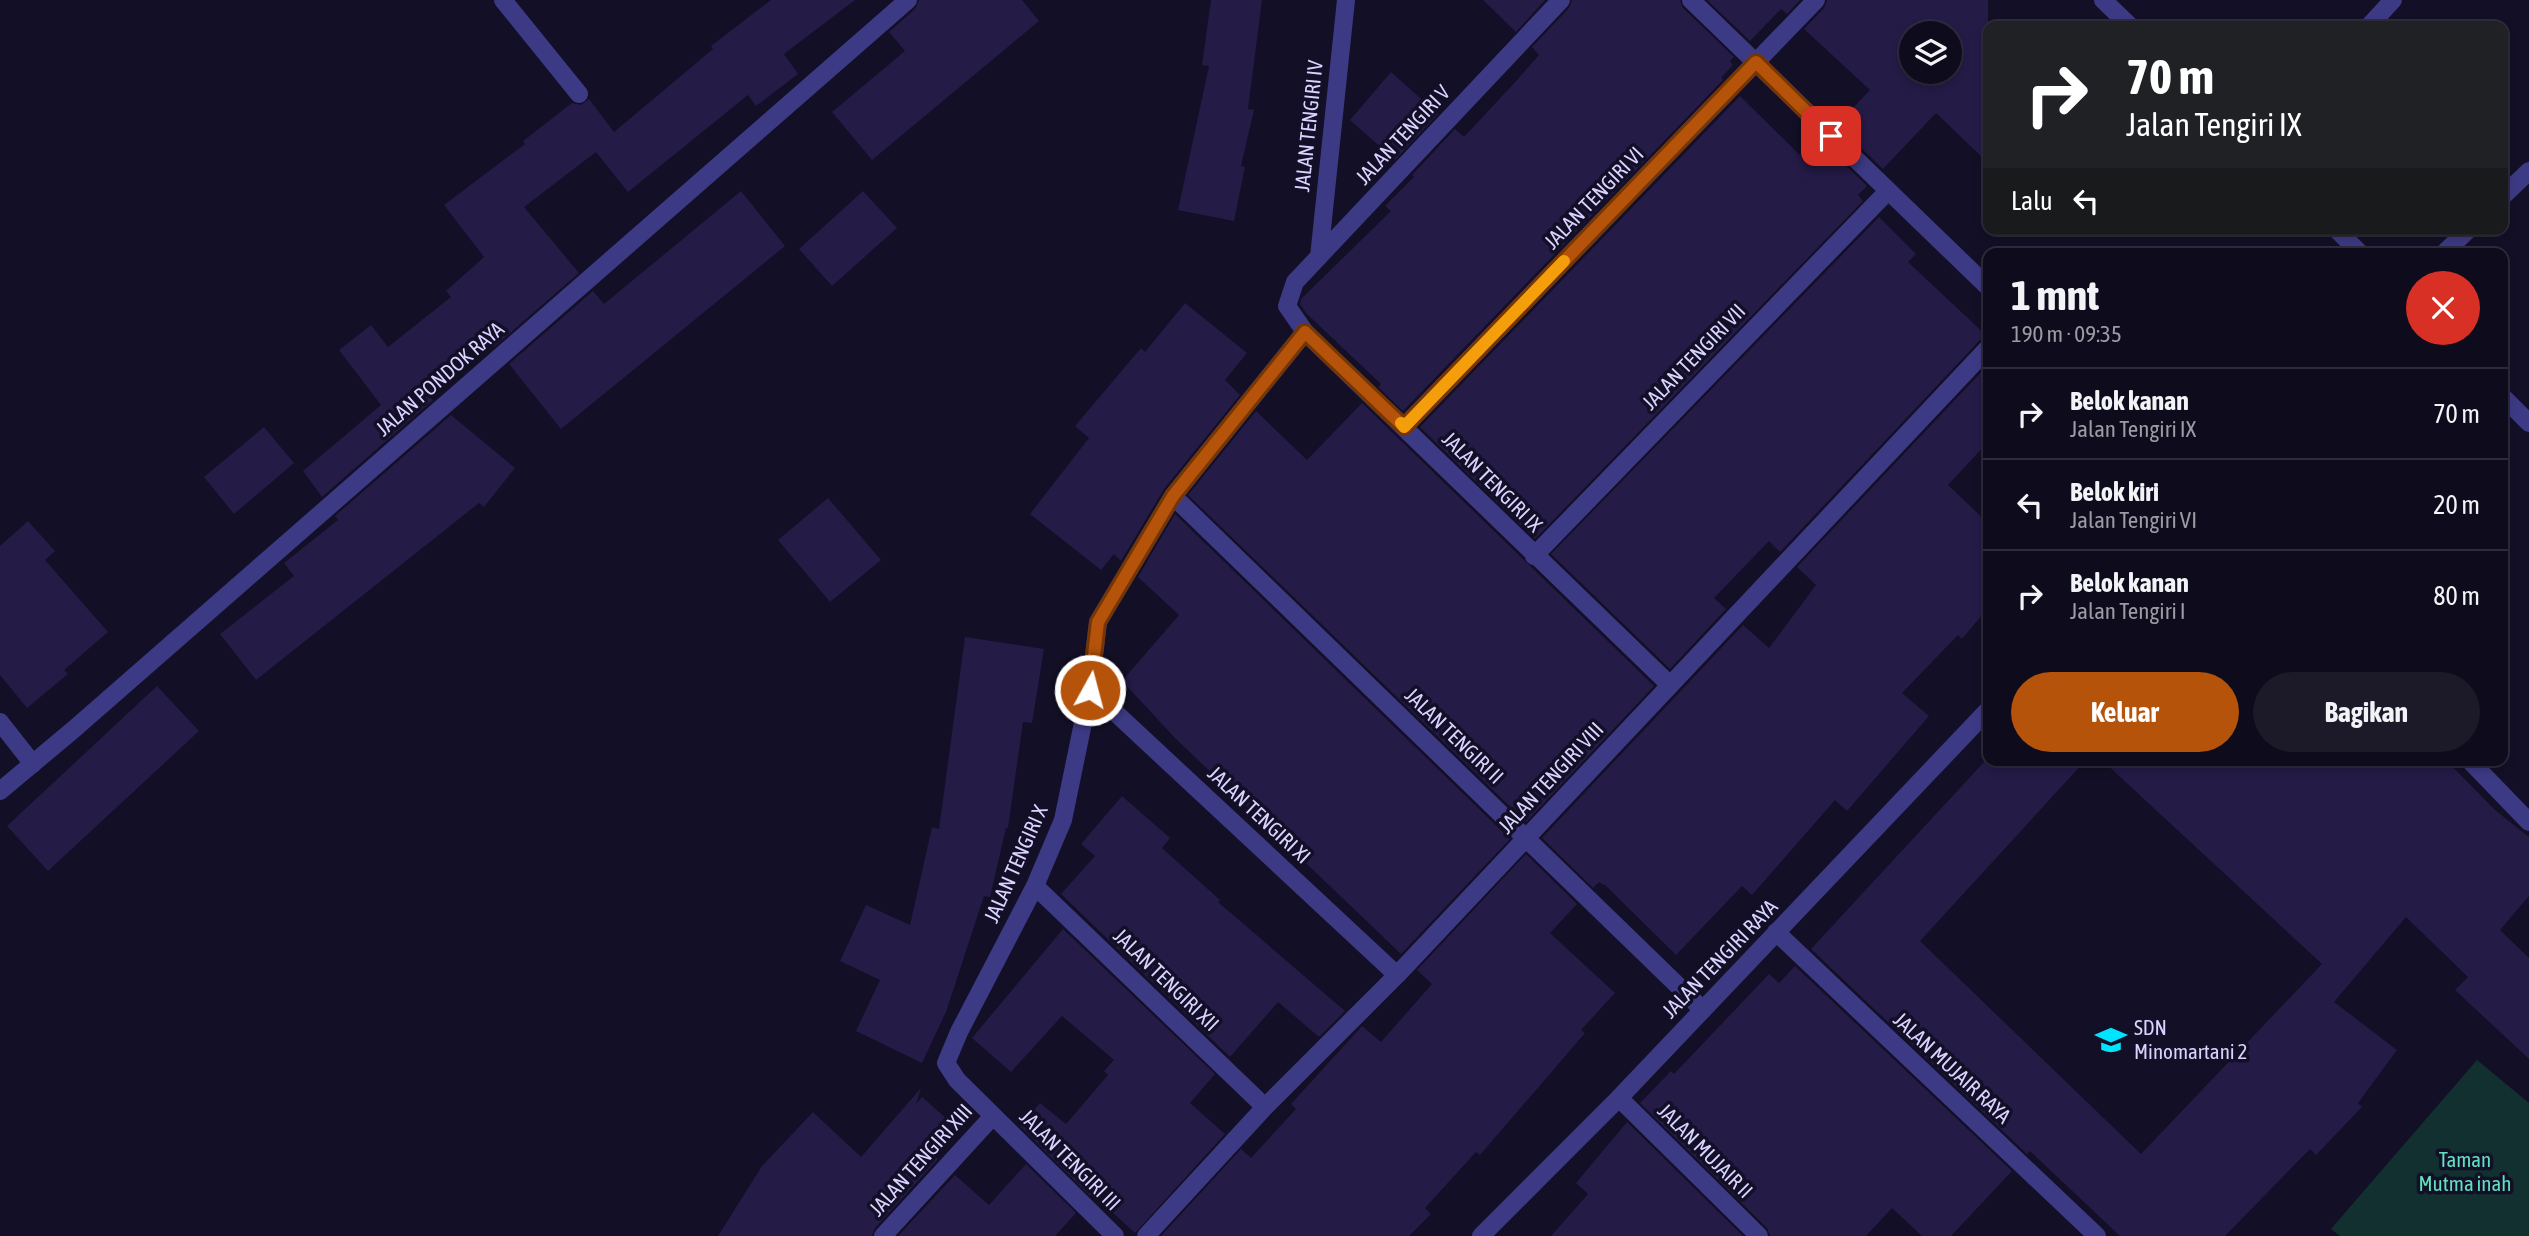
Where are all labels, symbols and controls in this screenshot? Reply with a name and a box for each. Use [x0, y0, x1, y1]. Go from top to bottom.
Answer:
map controls [1899, 21, 1962, 84]
button: layers [1899, 21, 1962, 84]
text: 70 m [2126, 48, 2214, 104]
icon: right [2011, 49, 2102, 140]
street label: JALAN TENGIRI IV [1289, 58, 1327, 193]
street label: JALAN TENGIRI V [1350, 79, 1455, 189]
pin [1801, 106, 1861, 166]
text: Jalan Tengiri IX [2126, 106, 2301, 143]
icon: arrive [1812, 117, 1850, 155]
street label: JALAN TENGIRI VI [1539, 141, 1648, 253]
icon: left [2067, 182, 2105, 220]
text: Lalu [2011, 186, 2053, 216]
text: 1 mnt [2011, 271, 2099, 319]
button: close [2406, 271, 2480, 345]
street label: JALAN TENGIRI VII [1637, 299, 1750, 414]
street label: JALAN PONDOK RAYA [371, 316, 509, 440]
text: 190 m · 09:35 [2011, 321, 2122, 347]
text: Belok kanan [2070, 386, 2189, 416]
icon: right [2011, 395, 2049, 433]
text: 70 m [2433, 399, 2480, 429]
text: Jalan Tengiri IX [2070, 416, 2196, 442]
street label: JALAN TENGIRI IX [1438, 426, 1548, 537]
text: Belok kiri [2070, 477, 2159, 507]
icon: left [2011, 486, 2049, 524]
text: 20 m [2433, 490, 2480, 520]
text: Jalan Tengiri VI [2070, 507, 2197, 533]
text: Belok kanan [2070, 568, 2189, 598]
icon: right [2011, 577, 2049, 615]
text: 80 m [2433, 581, 2480, 611]
text: Jalan Tengiri I [2070, 598, 2186, 624]
position arrow [1053, 653, 1127, 727]
button: Keluar [2011, 672, 2239, 752]
button: Bagikan [2253, 672, 2480, 752]
street label: JALAN TENGIRI II [1401, 682, 1509, 788]
street label: JALAN TENGIRI VIII [1493, 717, 1608, 838]
street label: JALAN TENGIRI XI [1203, 761, 1316, 868]
street label: JALAN TENGIRI X [979, 801, 1052, 926]
street label: JALAN TENGIRI RAYA [1657, 894, 1782, 1022]
street label: JALAN TENGIRI XII [1109, 923, 1224, 1035]
street label: JALAN MUJAIR RAYA [1889, 1007, 2017, 1128]
place label: SDN Minomartani 2 [2134, 1015, 2247, 1063]
school or university icon: SDN Minomartani 2 [2094, 1023, 2128, 1057]
street label: JALAN MUJAIR II [1654, 1098, 1758, 1202]
street label: JALAN TENGIRI XIII [864, 1099, 977, 1220]
street label: JALAN TENGIRI III [1015, 1104, 1126, 1215]
park label: Taman Mutma inah [2419, 1147, 2512, 1195]

